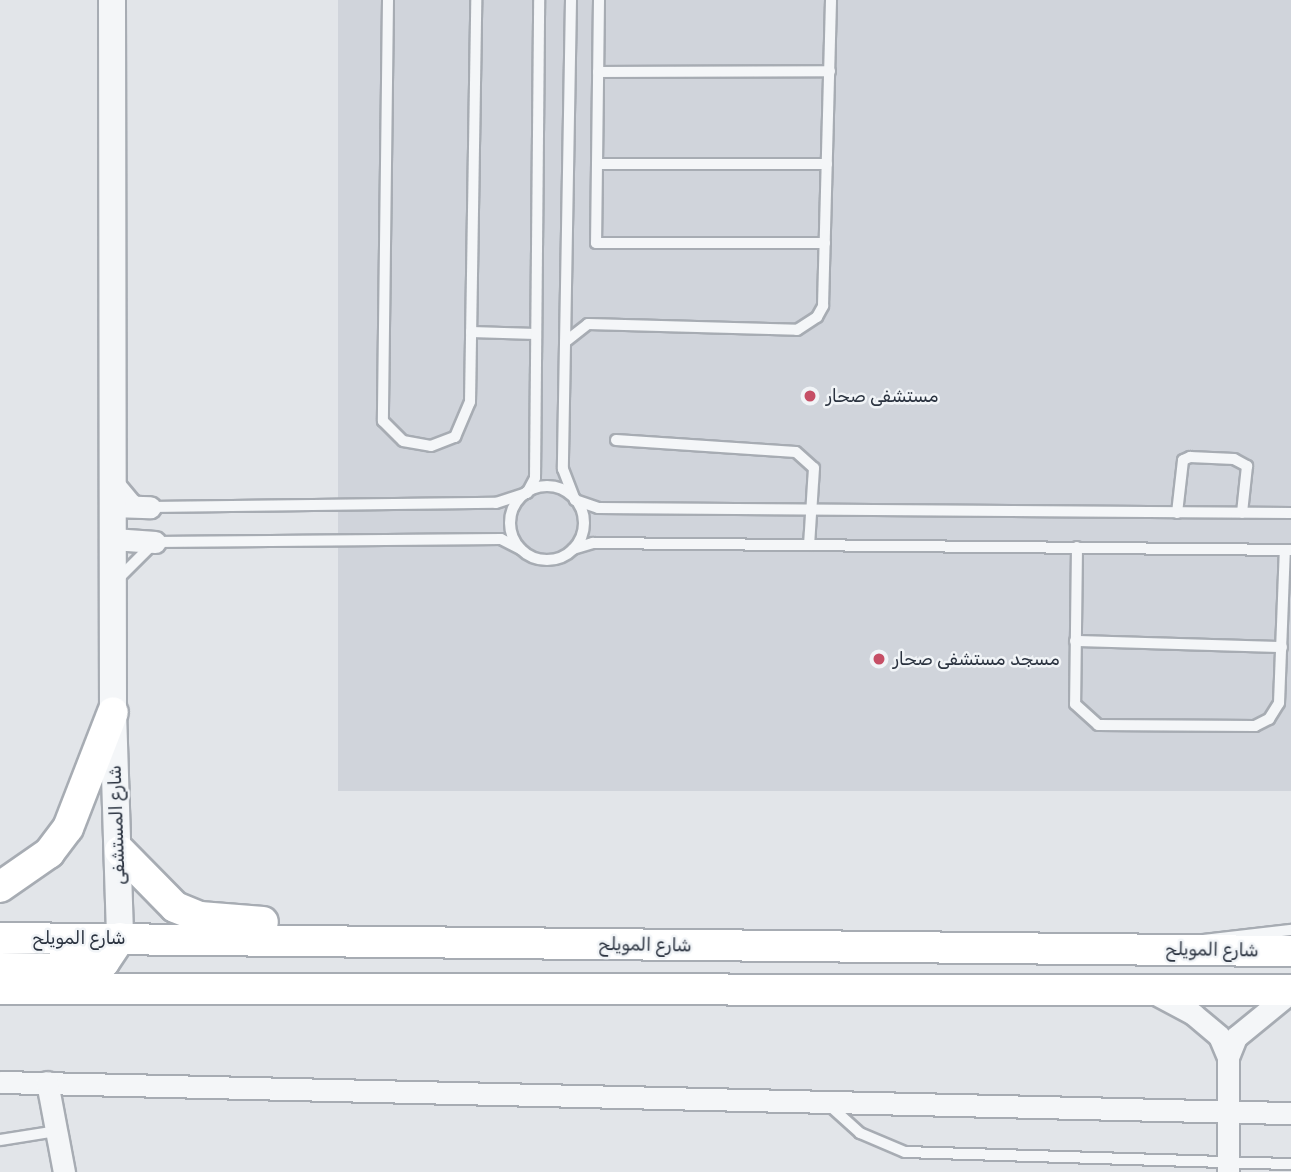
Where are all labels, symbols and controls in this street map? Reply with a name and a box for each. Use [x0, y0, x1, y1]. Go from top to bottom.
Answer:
place label: مستشفى صحار [826, 385, 939, 407]
marker: مستشفى صحار [800, 386, 820, 406]
place label: مسجد مستشفى صحار [893, 648, 1060, 670]
marker: مسجد مستشفى صحار [871, 651, 887, 667]
street label: شارع المستشفى [104, 765, 130, 885]
street label: شارع المويلح [32, 927, 126, 949]
street label: شارع المويلح [598, 933, 692, 957]
street label: شارع المويلح [1165, 938, 1259, 962]

